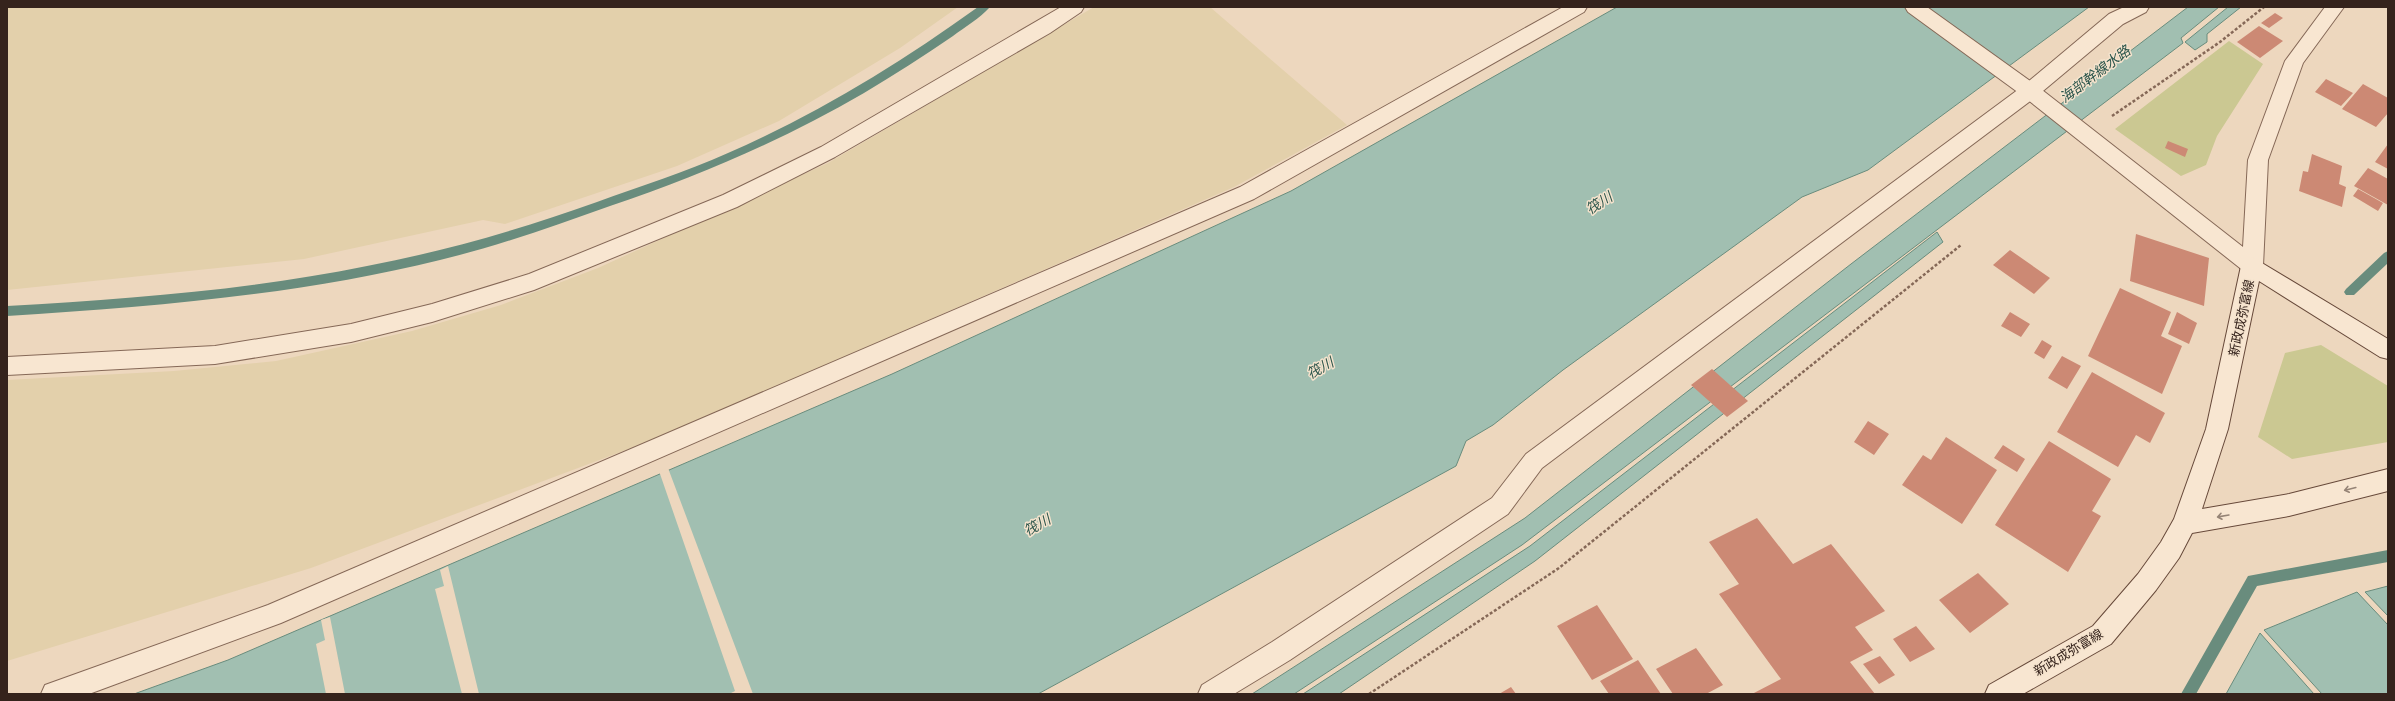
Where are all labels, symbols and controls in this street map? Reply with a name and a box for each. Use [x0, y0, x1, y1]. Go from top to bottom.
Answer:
water label: 海部幹線水路 [2056, 41, 2135, 106]
water label: 筏川 [1582, 187, 1617, 218]
street label: 新政成弥富線 [2225, 278, 2258, 358]
water label: 筏川 [1303, 352, 1338, 383]
one-way arrow [2344, 486, 2357, 494]
water label: 筏川 [1020, 509, 1055, 540]
one-way arrow [2217, 512, 2230, 520]
street label: 新政成弥富線 [2030, 625, 2106, 680]

